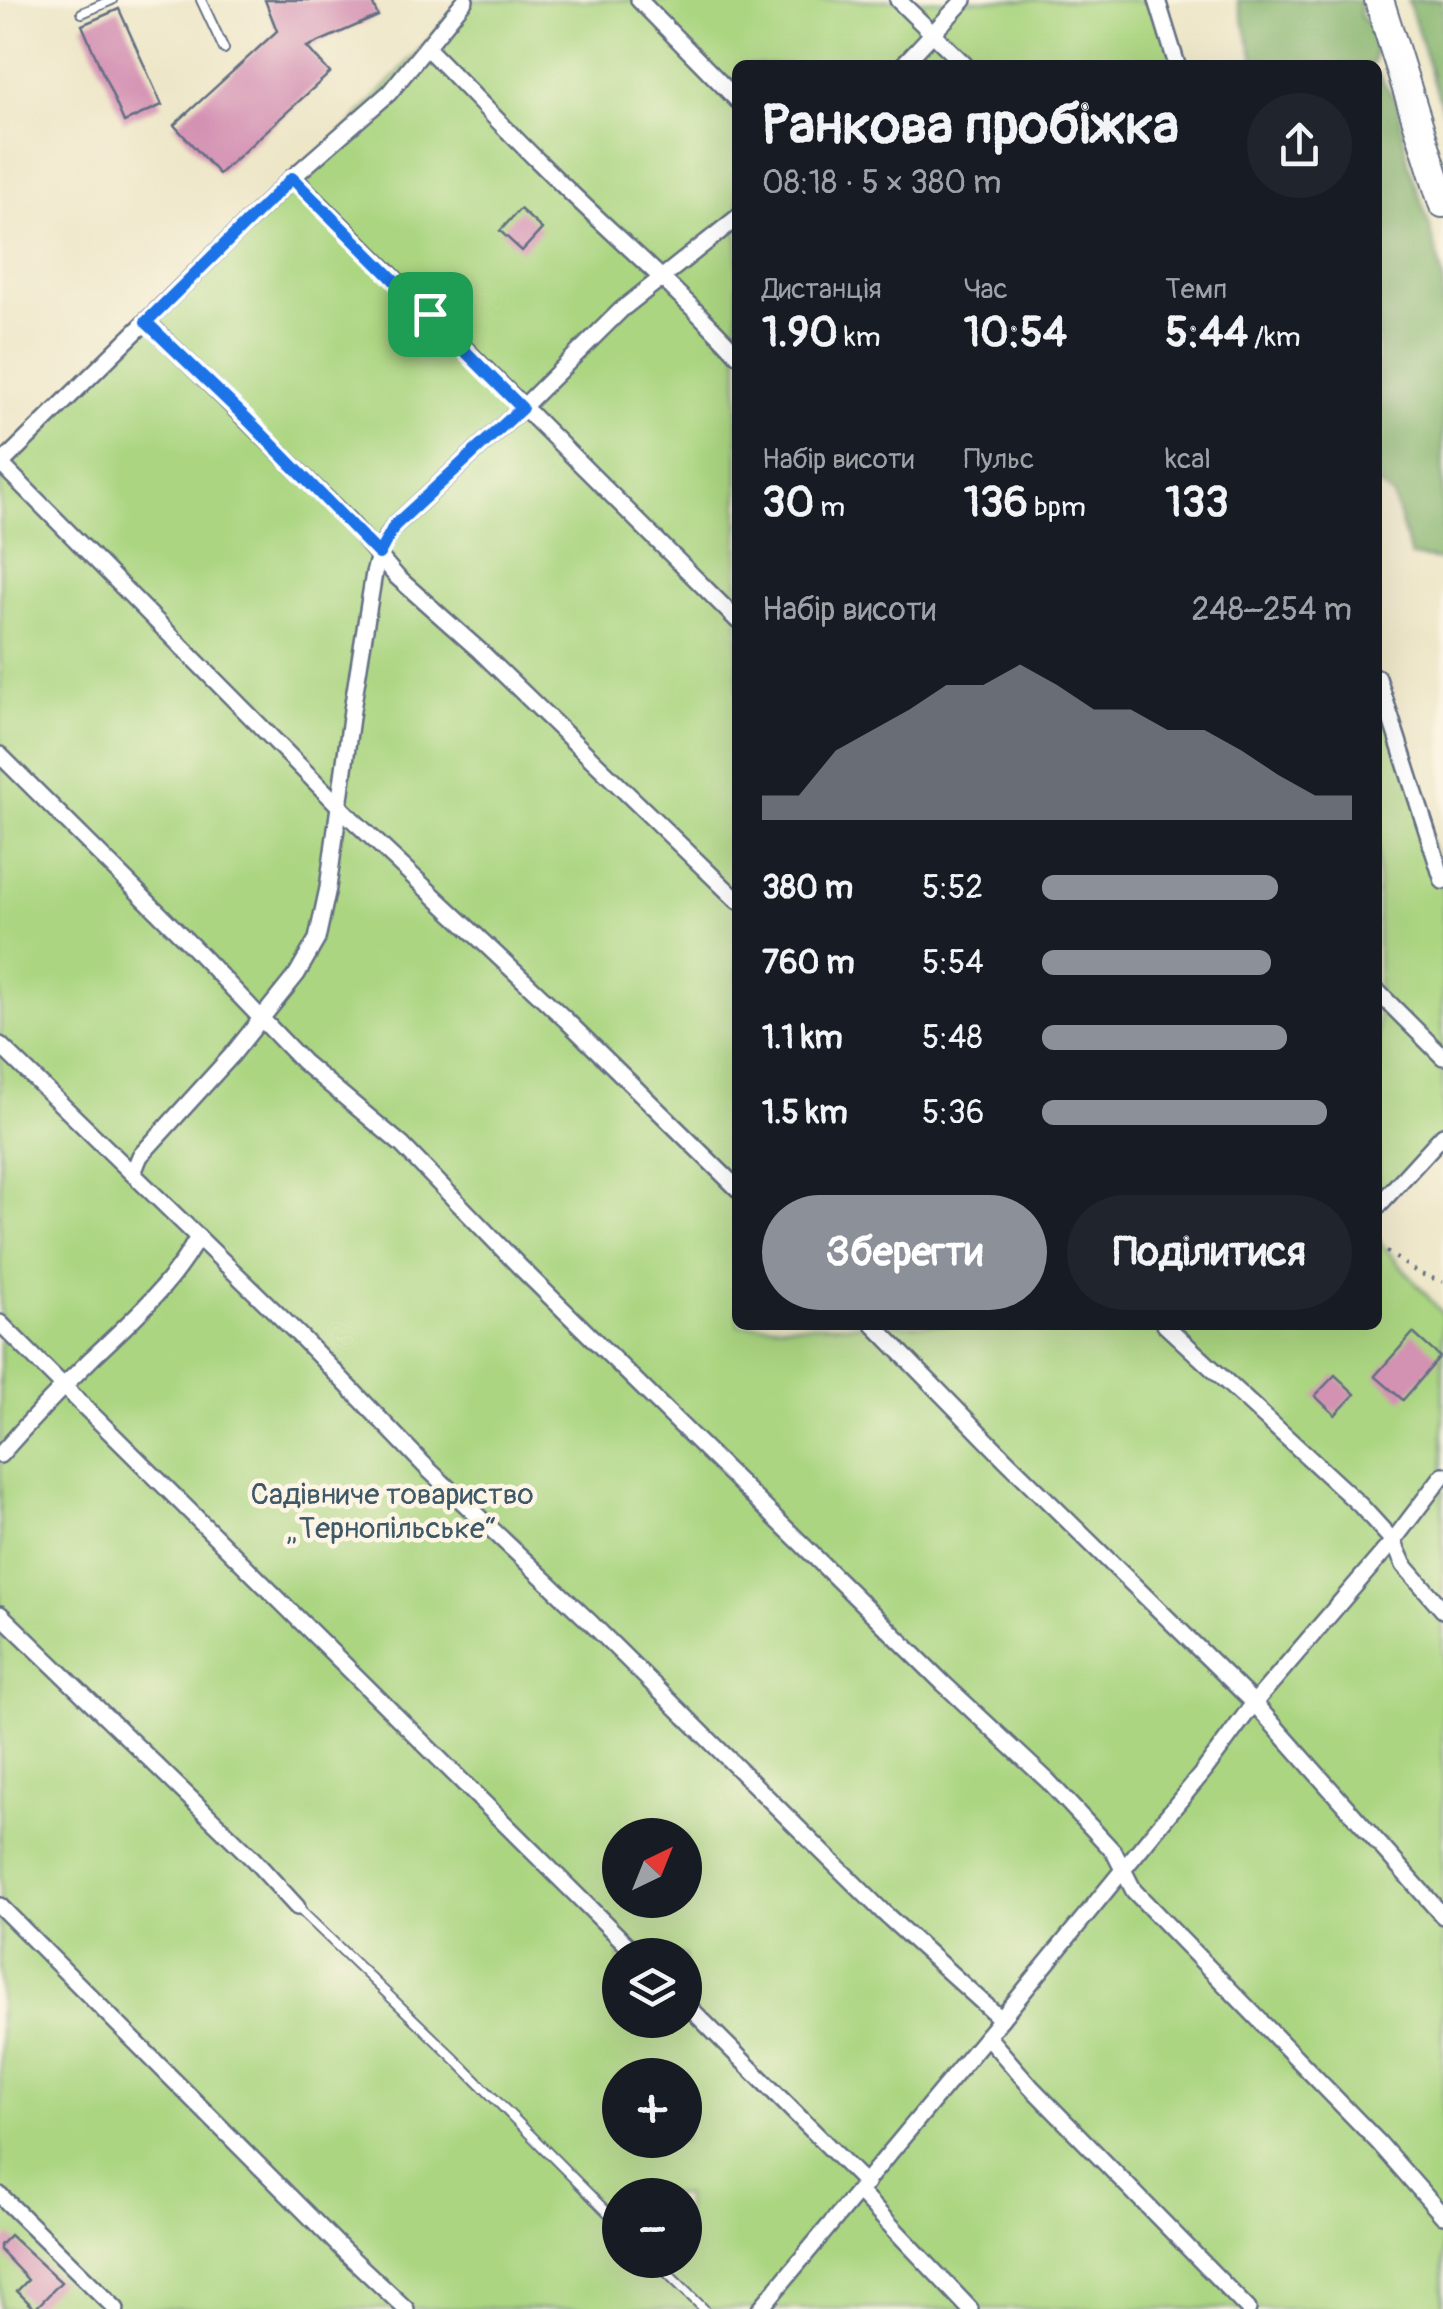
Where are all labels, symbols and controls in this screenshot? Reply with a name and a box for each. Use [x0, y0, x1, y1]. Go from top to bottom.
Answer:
text: Ранкова пробіжка [762, 91, 1179, 160]
button: share [1247, 93, 1352, 198]
text: 08:18 · 5 × 380 m [762, 163, 1001, 203]
pin [388, 272, 473, 357]
text: Дистанція [762, 272, 882, 307]
text: Час [964, 272, 1008, 307]
text: Темп [1165, 272, 1227, 307]
icon: arrive [403, 287, 458, 342]
text: 1.90 [762, 307, 838, 359]
text: 10:54 [964, 307, 1067, 359]
text: 5:44 [1165, 307, 1248, 359]
text: km [838, 320, 881, 355]
text: /km [1248, 320, 1301, 355]
text: Набір висоти [762, 442, 914, 477]
text: Пульс [964, 442, 1034, 477]
text: kcal [1165, 442, 1211, 477]
text: 30 [762, 477, 814, 529]
text: 136 [964, 477, 1028, 529]
text: 133 [1165, 477, 1229, 529]
text: m [814, 490, 845, 525]
text: bpm [1028, 490, 1086, 525]
text: Набір висоти [762, 590, 936, 630]
text: 248–254 m [1191, 590, 1352, 630]
text: 380 m [762, 868, 853, 908]
text: 5:52 [922, 868, 983, 908]
text: 760 m [762, 943, 855, 983]
text: 5:54 [922, 943, 984, 983]
text: 1.1 km [762, 1018, 843, 1058]
text: 5:48 [922, 1018, 983, 1058]
text: 1.5 km [762, 1093, 848, 1133]
text: 5:36 [922, 1093, 984, 1133]
button: Зберегти [762, 1195, 1047, 1310]
button: Поділитися [1067, 1195, 1352, 1310]
park label: Садівниче товариство „Тернопільське“ [250, 1476, 534, 1547]
north arrow [602, 1818, 702, 1918]
map controls [602, 1818, 702, 2278]
button: layers [602, 1938, 702, 2038]
button: + [602, 2058, 702, 2158]
button: − [602, 2178, 702, 2278]

